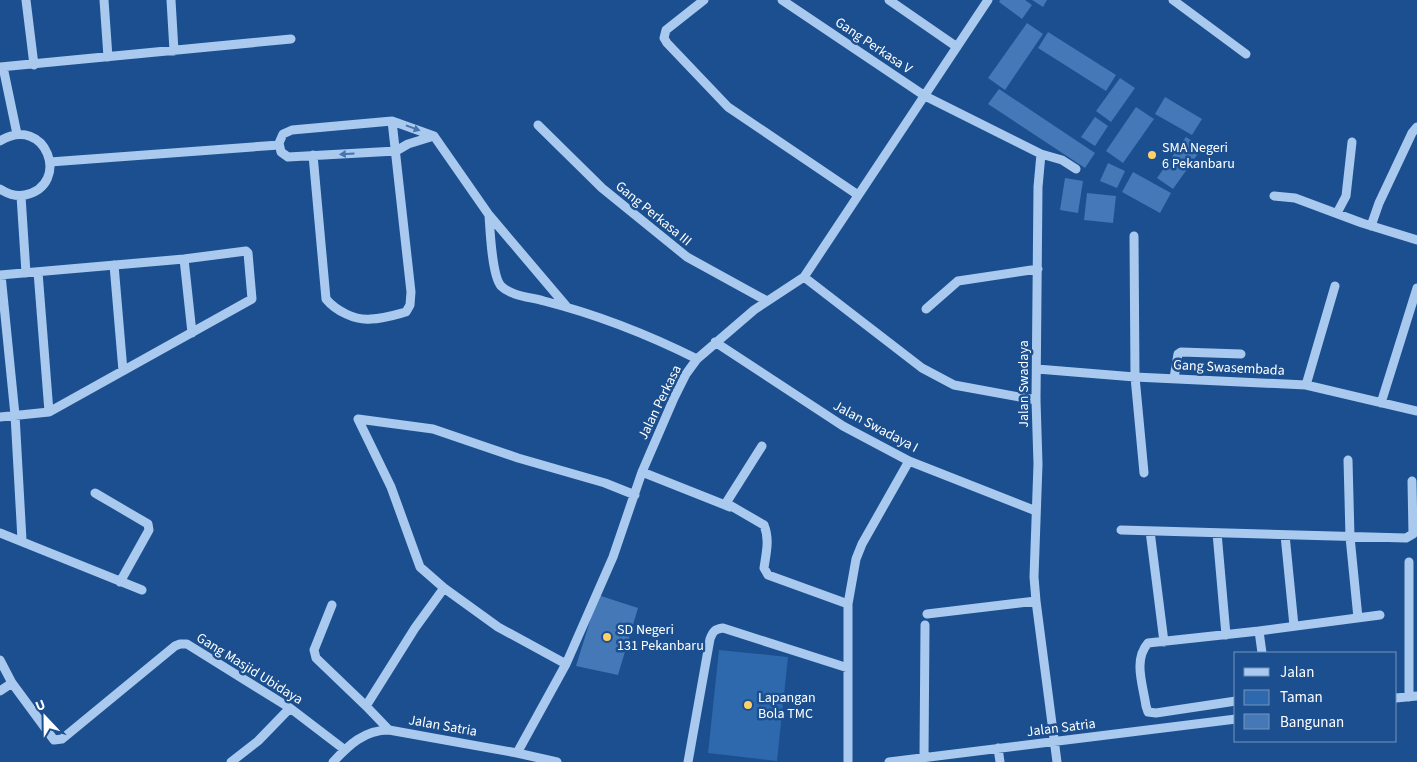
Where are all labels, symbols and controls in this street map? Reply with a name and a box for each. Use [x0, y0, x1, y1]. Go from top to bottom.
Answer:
street label: Gang Perkasa V [831, 13, 917, 80]
one-way arrow [406, 124, 421, 132]
place label: SMA Negeri 6 Pekanbaru [1162, 138, 1235, 174]
marker: SMA Negeri 6 Pekanbaru [1146, 149, 1158, 161]
one-way arrow [339, 150, 355, 158]
street label: Gang Perkasa III [611, 177, 696, 251]
street label: Jalan Swadaya [1014, 340, 1034, 428]
street label: Gang Swasembada [1173, 355, 1285, 381]
street label: Jalan Perkasa [633, 362, 687, 443]
street label: Jalan Swadaya I [829, 396, 922, 458]
place label: SD Negeri 131 Pekanbaru [617, 620, 704, 656]
street label: Gang Masjid Ubidaya [192, 628, 307, 710]
marker: SD Negeri 131 Pekanbaru [601, 631, 613, 643]
legend [1234, 652, 1397, 742]
text: Jalan [1280, 662, 1314, 683]
text: Taman [1280, 687, 1323, 708]
place label: Lapangan Bola TMC [758, 688, 816, 724]
north arrow [20, 692, 70, 742]
text: U [32, 695, 49, 717]
marker: Lapangan Bola TMC [742, 699, 754, 711]
street label: Jalan Satria [407, 710, 479, 742]
text: Bangunan [1280, 712, 1344, 733]
street label: Jalan Satria [1026, 714, 1097, 742]

